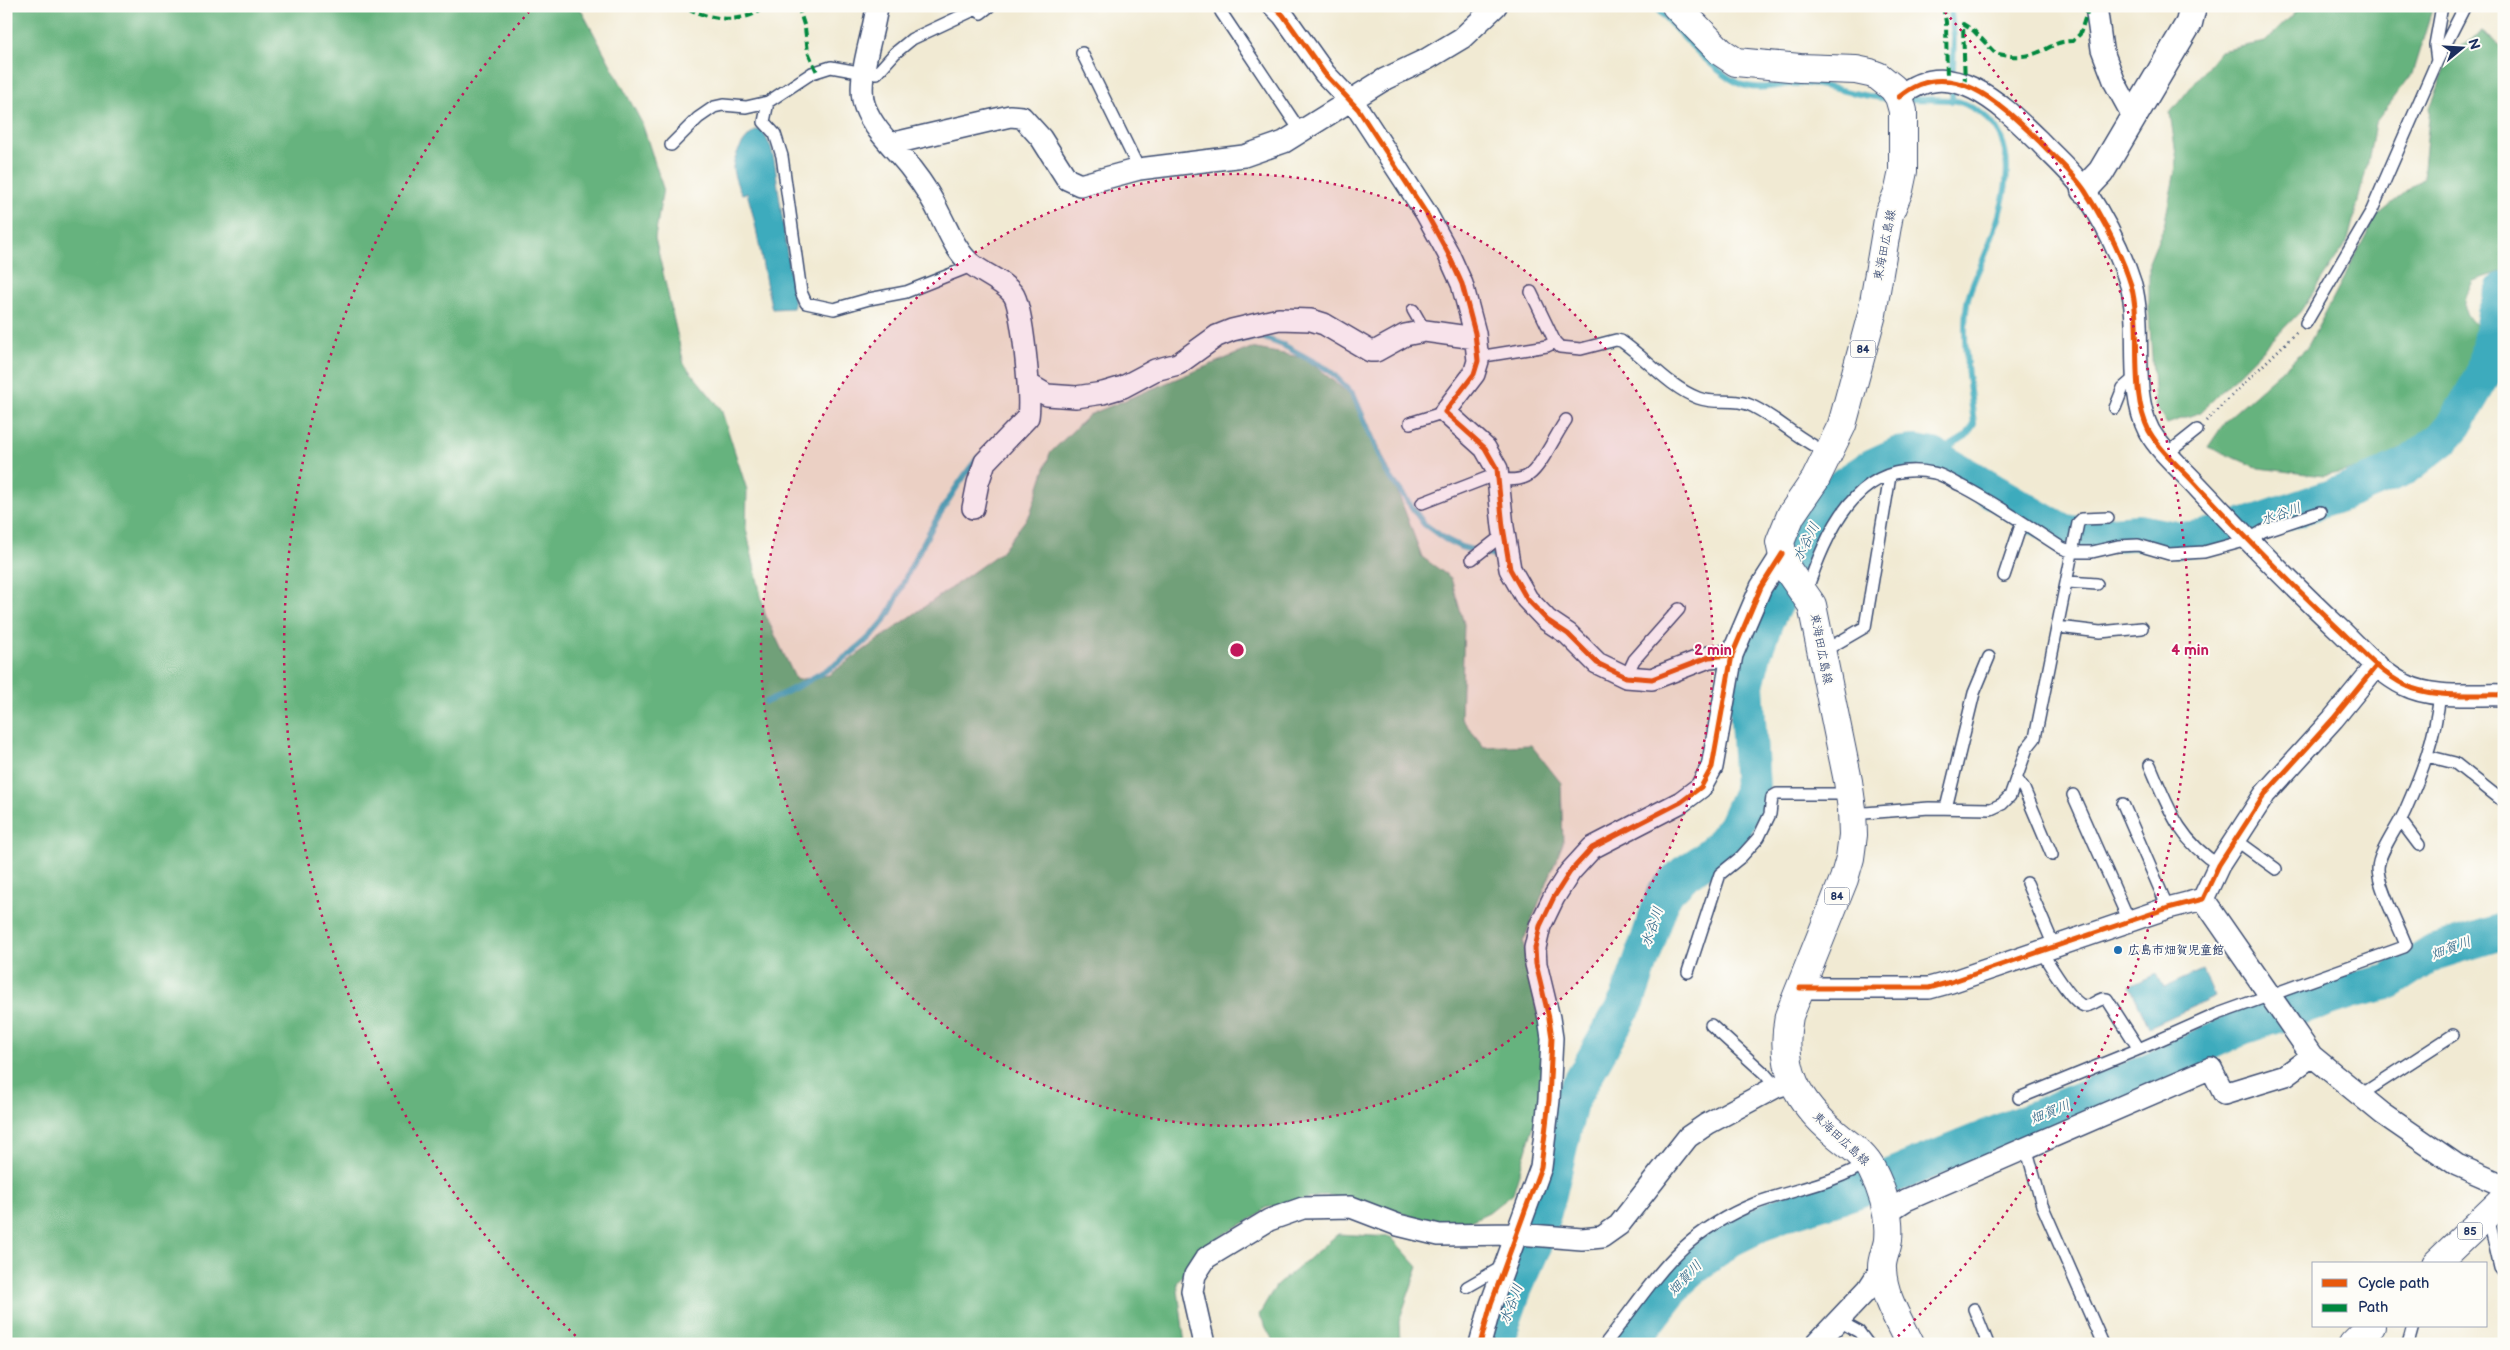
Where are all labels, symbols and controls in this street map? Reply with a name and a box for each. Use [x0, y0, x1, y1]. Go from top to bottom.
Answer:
north arrow [2438, 22, 2488, 72]
text: N [2464, 37, 2484, 52]
street label: 東海田広島線 [1871, 208, 1899, 282]
road number: 84 [1850, 340, 1876, 358]
water label: 水谷川 [2258, 499, 2304, 529]
water label: 水谷川 [1789, 519, 1823, 565]
street label: 東海田広島線 [1807, 612, 1835, 686]
centre of rings [1228, 641, 1246, 659]
text: 2 min [1694, 641, 1732, 660]
text: 4 min [2171, 641, 2209, 660]
road number: 84 [1824, 888, 1850, 904]
water label: 水谷川 [1637, 904, 1667, 950]
water label: 畑賀川 [2428, 933, 2474, 963]
place label: 広島市畑賀児童館 [2128, 943, 2224, 958]
marker: 広島市畑賀児童館 [2112, 944, 2124, 956]
water label: 畑賀川 [2027, 1096, 2073, 1128]
street label: 東海田広島線 [1810, 1109, 1872, 1169]
road number: 85 [2458, 1222, 2482, 1240]
water label: 畑賀川 [1664, 1257, 1706, 1299]
legend [2312, 1262, 2488, 1328]
text: Cycle path [2358, 1274, 2429, 1293]
water label: 水谷川 [1496, 1281, 1526, 1327]
text: Path [2358, 1298, 2388, 1317]

